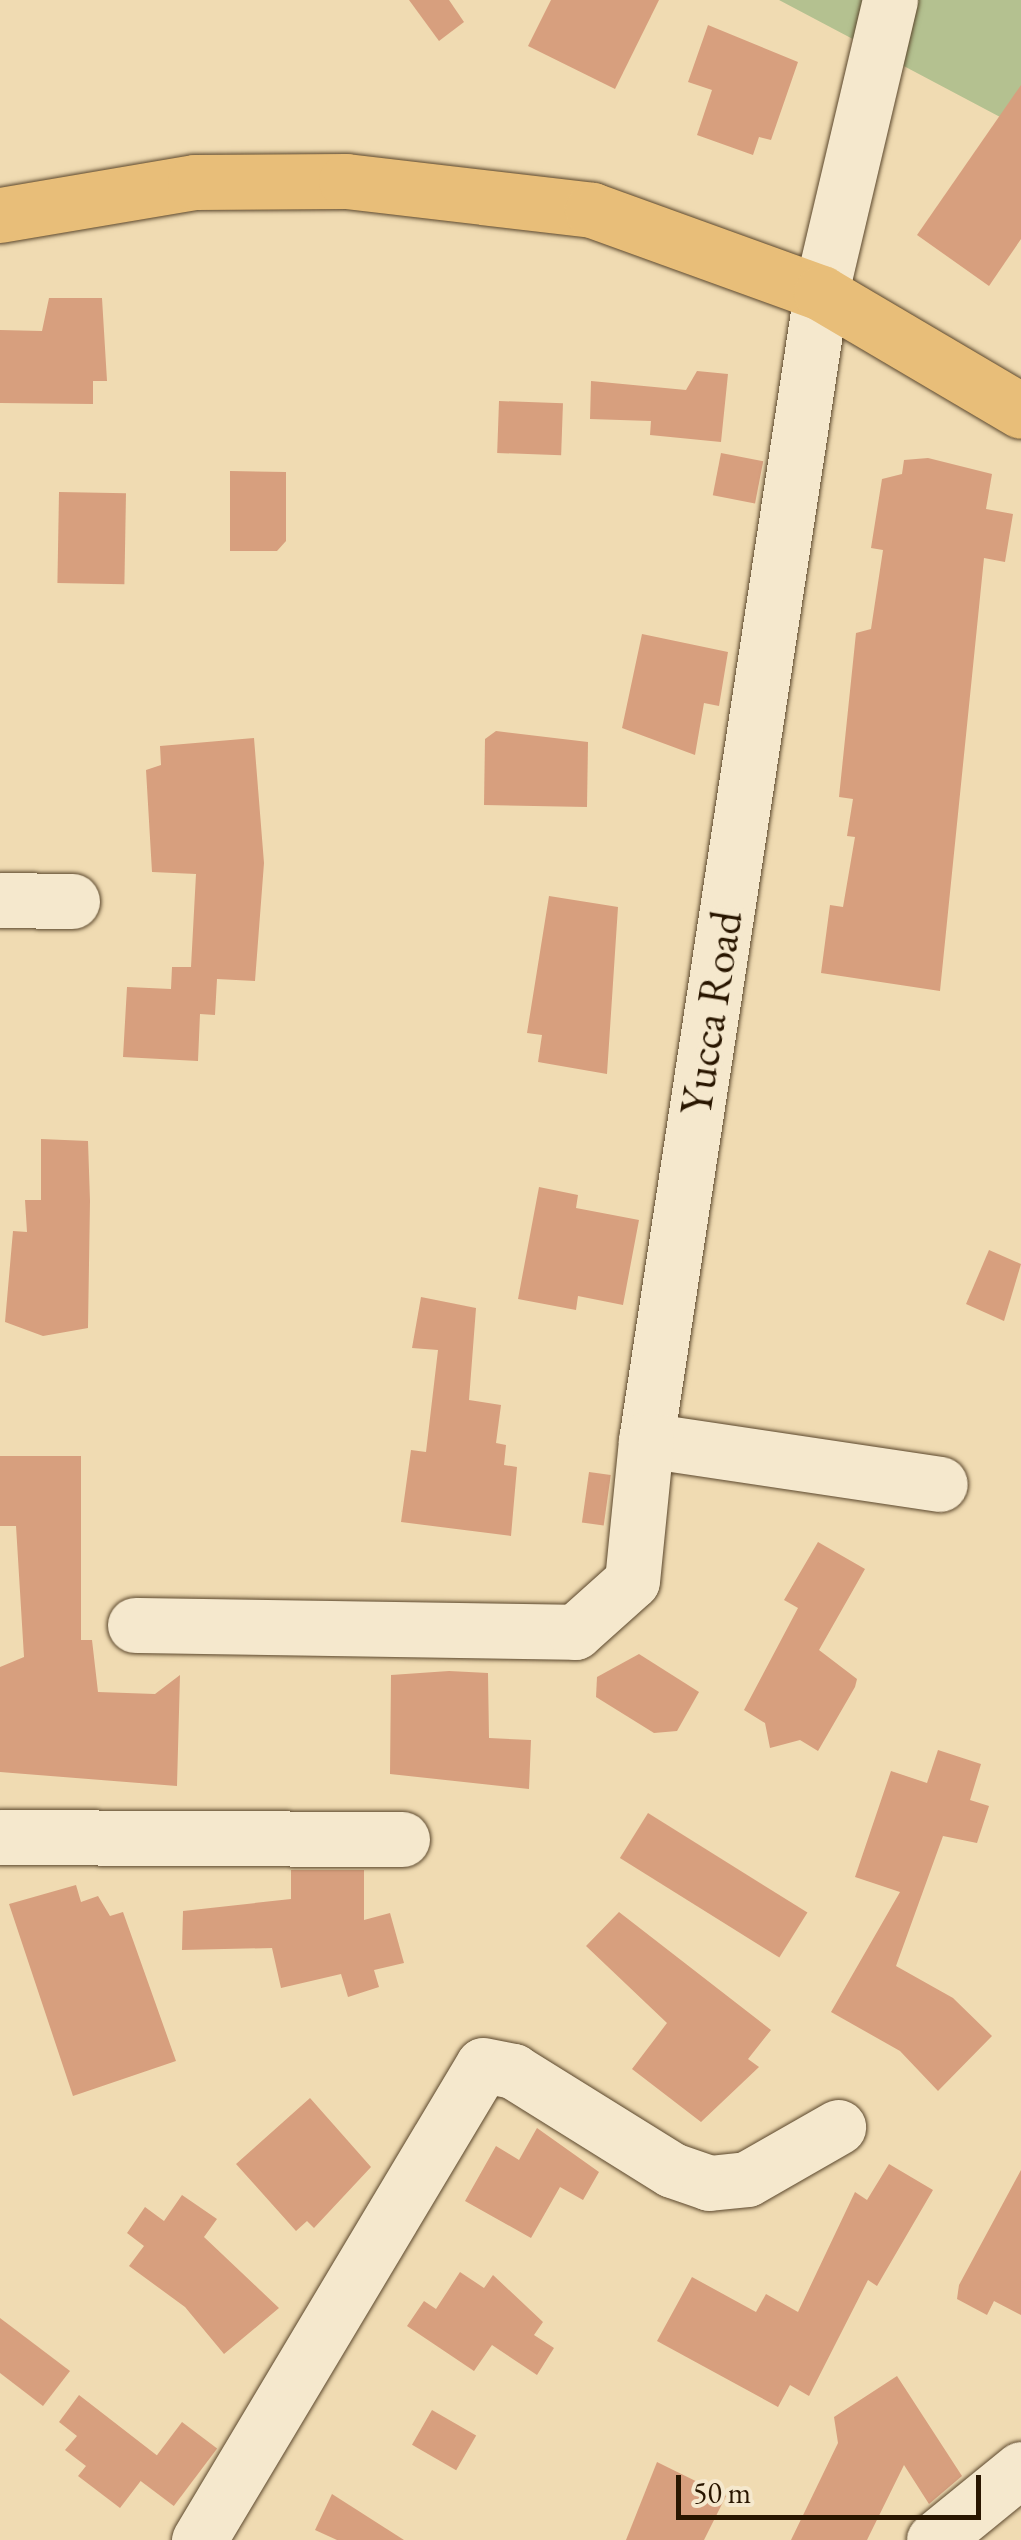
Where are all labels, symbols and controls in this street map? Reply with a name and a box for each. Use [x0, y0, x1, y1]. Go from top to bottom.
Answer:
street label: Yucca Road [668, 907, 754, 1119]
scale bar [681, 2455, 986, 2517]
text: 50 m [693, 2473, 751, 2512]

